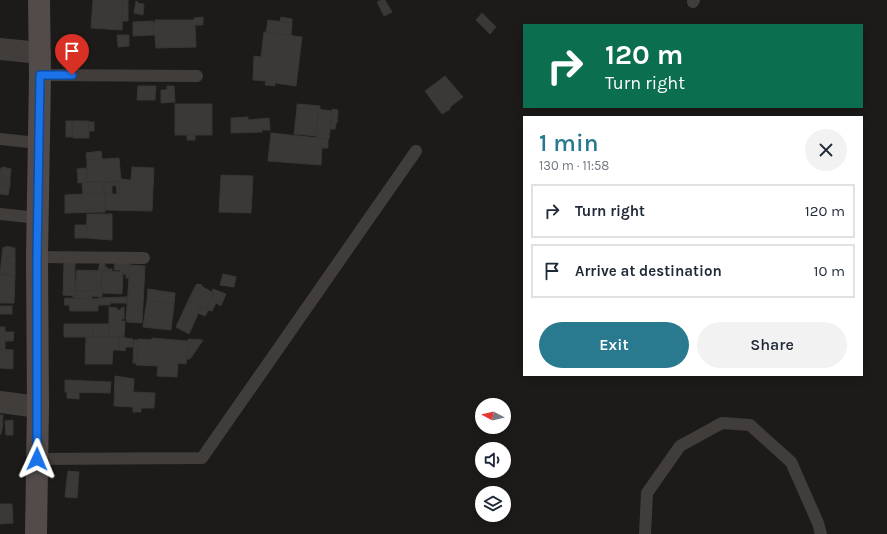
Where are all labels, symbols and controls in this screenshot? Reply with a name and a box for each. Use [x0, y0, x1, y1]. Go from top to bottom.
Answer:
pin [55, 34, 89, 75]
text: 120 m [605, 38, 683, 71]
icon: arrive [61, 40, 83, 62]
icon: right [539, 40, 591, 92]
text: Turn right [605, 72, 685, 94]
text: 1 min [539, 129, 599, 157]
button: close [805, 129, 847, 171]
text: 130 m · 11:58 [539, 158, 609, 173]
icon: right [541, 200, 563, 222]
text: Turn right [575, 202, 645, 220]
text: 120 m [805, 202, 845, 220]
icon: arrive [541, 260, 563, 282]
text: Arrive at destination [575, 262, 722, 280]
text: 10 m [814, 262, 845, 280]
button: Exit [539, 322, 689, 368]
button: Share [697, 322, 847, 368]
north arrow [475, 398, 511, 434]
map controls [475, 398, 511, 522]
position arrow [16, 438, 58, 480]
button: sound [475, 442, 511, 478]
button: layers [475, 486, 511, 522]

